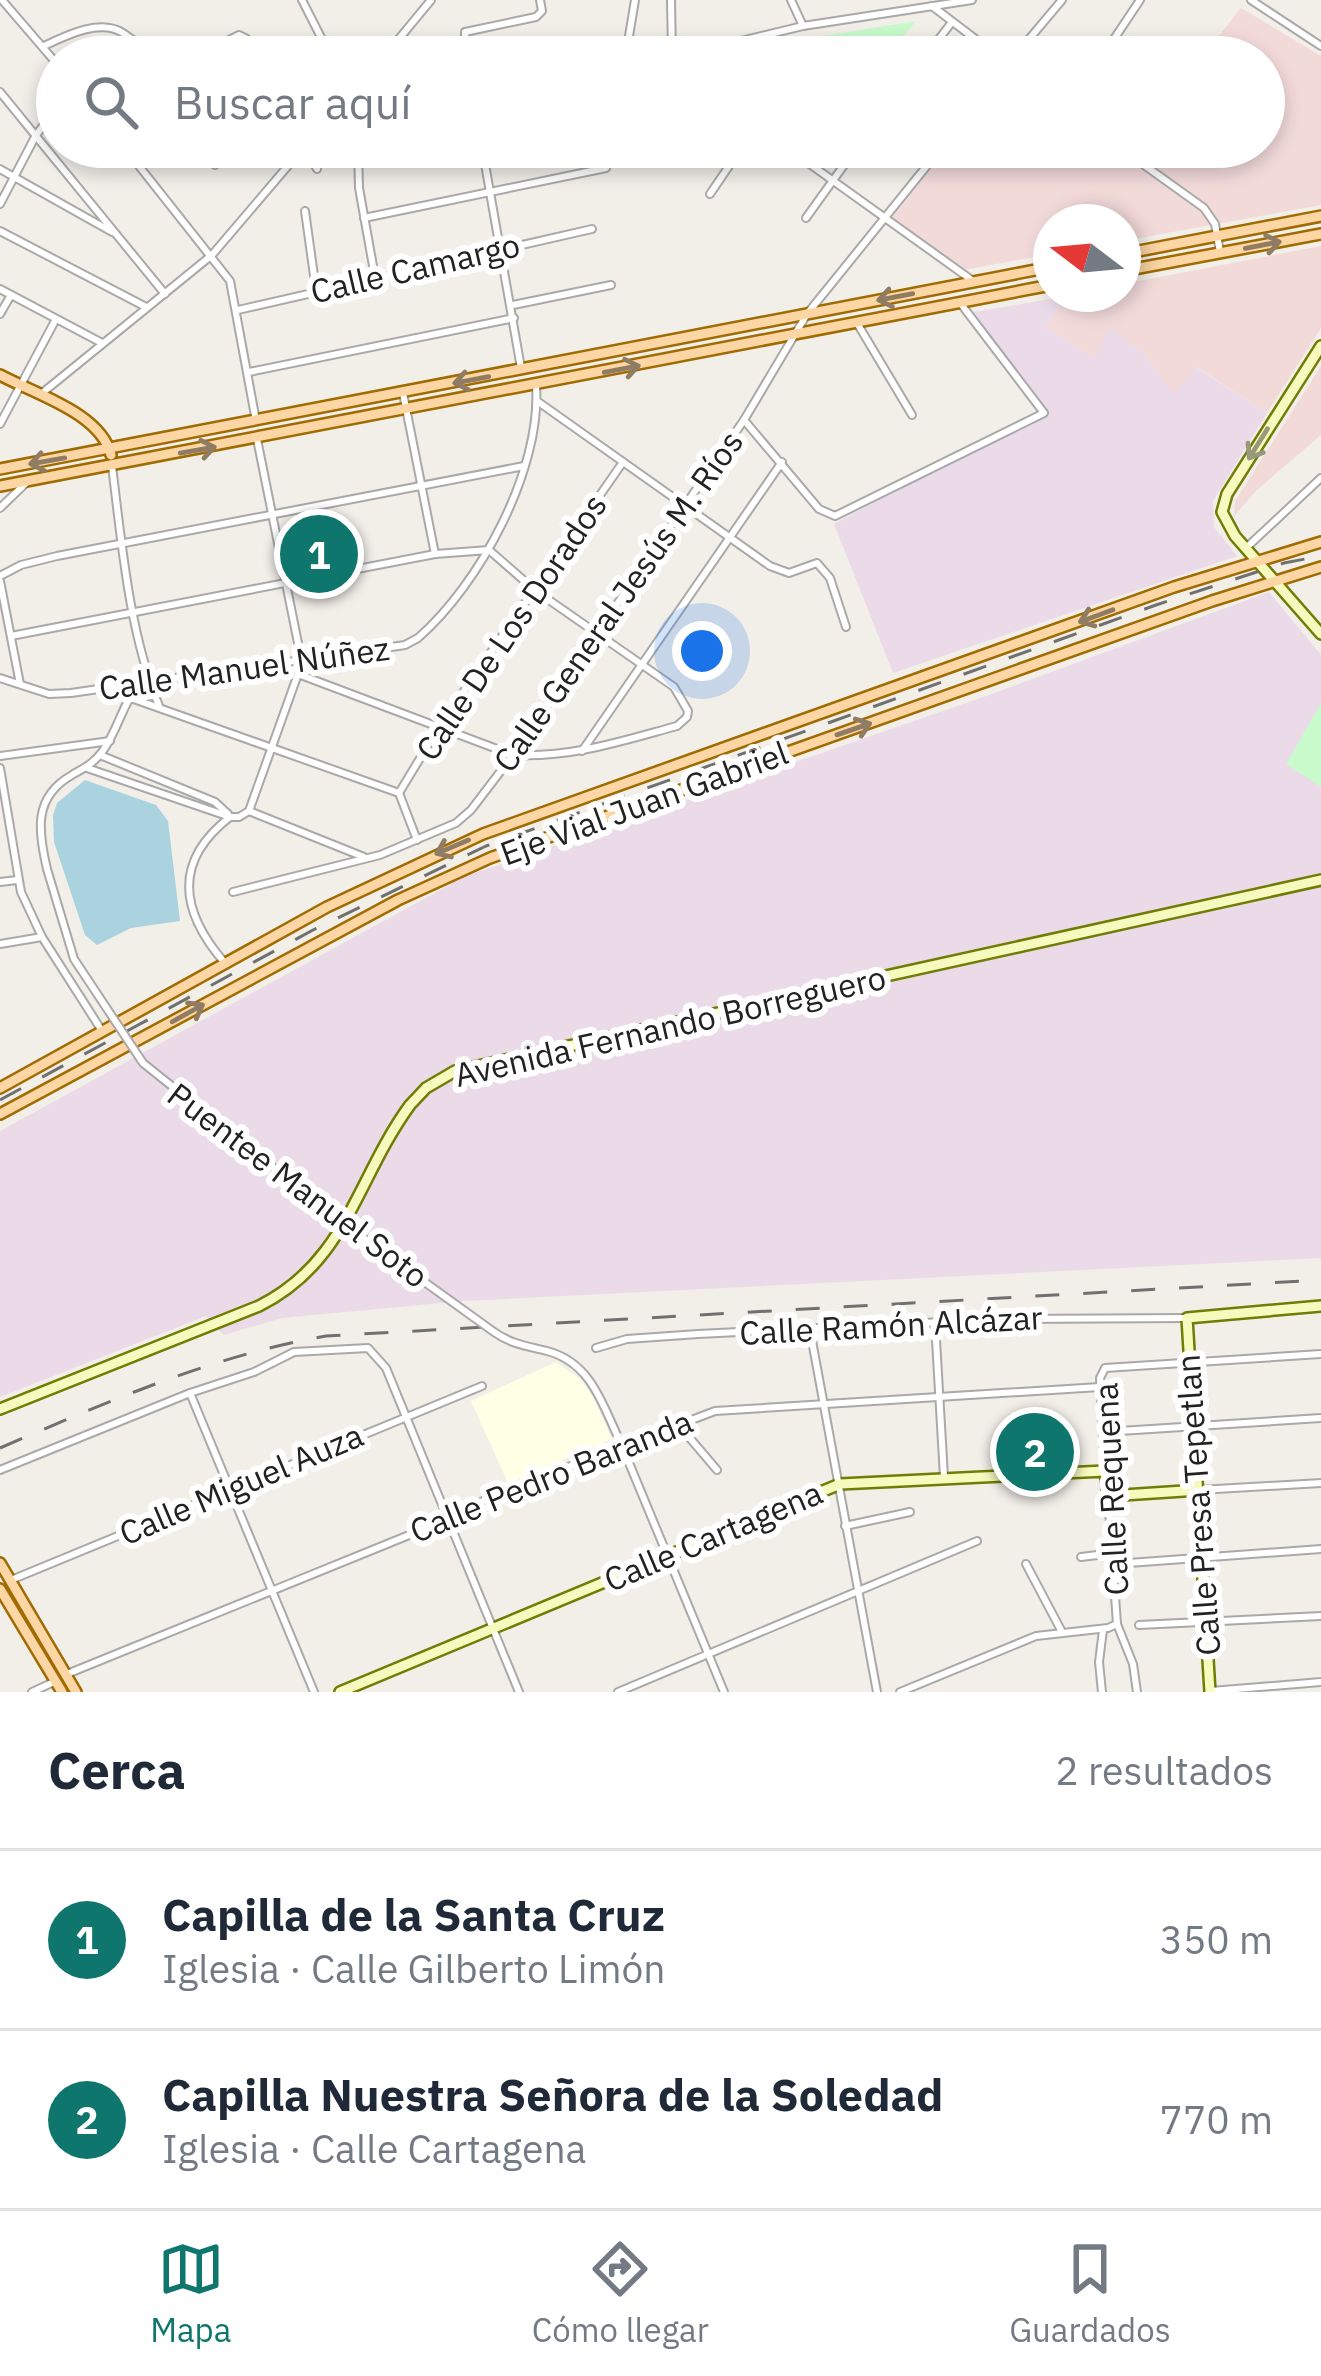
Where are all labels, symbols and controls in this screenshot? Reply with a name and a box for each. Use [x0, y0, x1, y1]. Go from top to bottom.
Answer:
search box [36, 36, 1285, 168]
icon: search [78, 69, 144, 135]
text: Buscar aquí [174, 73, 412, 131]
north arrow [1033, 204, 1141, 312]
street label: Calle Camargo [306, 223, 524, 312]
one-way arrow [1243, 233, 1282, 255]
one-way arrow [876, 287, 915, 309]
one-way arrow [602, 357, 641, 379]
one-way arrow [452, 369, 490, 392]
street label: Calle General Jesús M. Ríos [483, 422, 752, 780]
one-way arrow [1246, 426, 1270, 460]
one-way arrow [177, 437, 216, 460]
one-way arrow [28, 451, 67, 473]
street label: Calle De Los Dorados [405, 485, 616, 768]
pin: 1 [280, 509, 358, 599]
one-way arrow [1078, 607, 1115, 628]
your location [672, 621, 732, 681]
street label: Calle Manuel Núñez [96, 626, 392, 709]
one-way arrow [835, 717, 872, 738]
street label: Eje Vial Juan Gabriel [494, 731, 794, 875]
one-way arrow [435, 838, 471, 860]
street label: Avenida Fernando Borreguero [450, 955, 890, 1096]
one-way arrow [169, 1000, 204, 1024]
street label: Puentee Manuel Soto [159, 1073, 437, 1297]
street label: Calle Ramón Alcázar [738, 1295, 1044, 1354]
street label: Calle Presa Tepetlan [1166, 1353, 1229, 1657]
street label: Calle Requena [1083, 1382, 1138, 1596]
street label: Calle Pedro Baranda [403, 1399, 698, 1552]
pin: 2 [996, 1407, 1074, 1497]
street label: Calle Miguel Auza [112, 1413, 369, 1554]
street label: Calle Cartagena [597, 1470, 828, 1601]
text: Cerca [48, 1737, 186, 1803]
text: 2 resultados [1055, 1745, 1273, 1796]
text: Capilla de la Santa Cruz [162, 1885, 665, 1943]
text: 1 [75, 1914, 99, 1965]
text: 350 m [1160, 1914, 1273, 1965]
text: Iglesia · Calle Gilberto Limón [162, 1943, 665, 1994]
text: Capilla Nuestra Señora de la Soledad [162, 2065, 943, 2123]
text: 2 [75, 2094, 99, 2145]
text: 770 m [1160, 2094, 1273, 2145]
text: Iglesia · Calle Cartagena [162, 2123, 586, 2174]
tab: Mapa [150, 2236, 231, 2351]
tab: Cómo llegar [532, 2236, 709, 2351]
tab: Guardados [1009, 2236, 1171, 2351]

